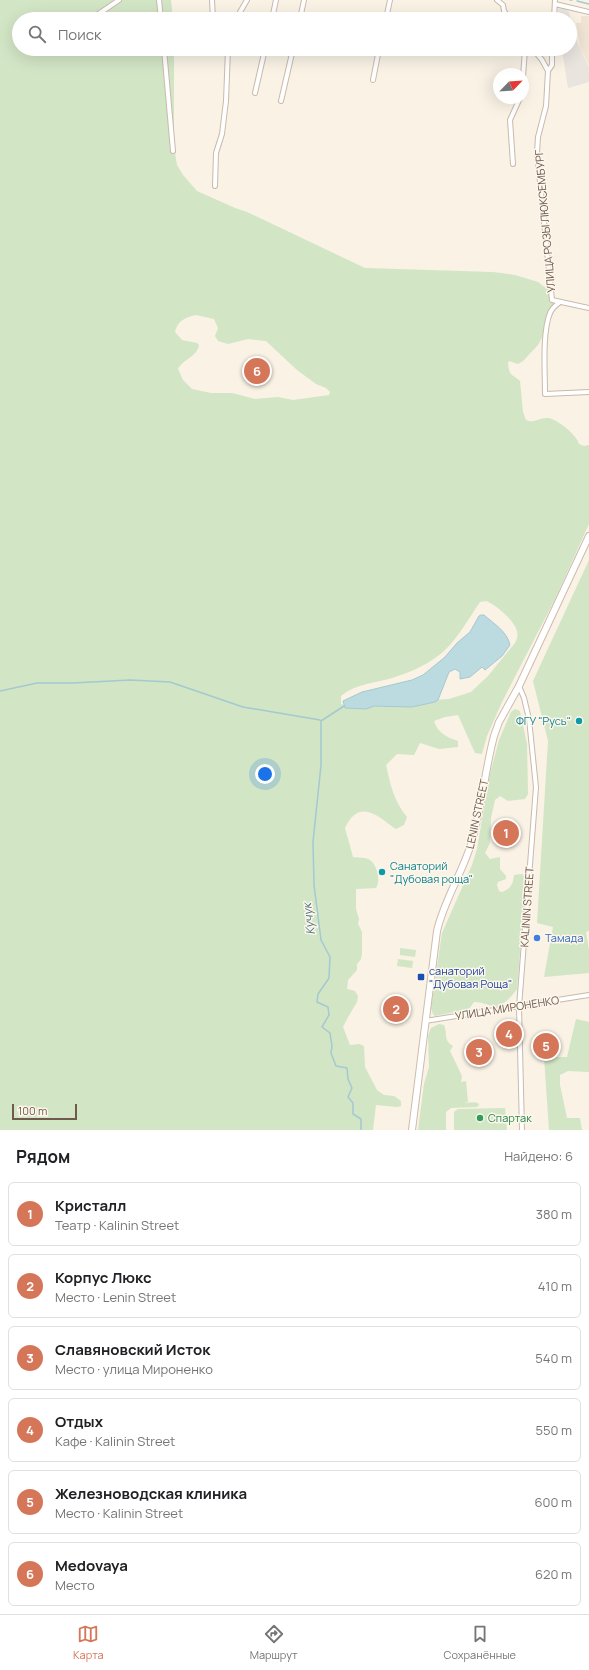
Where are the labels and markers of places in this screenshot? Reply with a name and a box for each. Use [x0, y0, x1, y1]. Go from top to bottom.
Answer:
pin: 6 [244, 356, 270, 386]
place label: ФГУ "Русь" [516, 713, 571, 728]
marker: ФГУ "Русь" [574, 716, 584, 726]
pin: 1 [493, 818, 519, 848]
place label: Санаторий "Дубовая роща" [390, 858, 473, 886]
marker: Санаторий "Дубовая роща" [377, 867, 387, 877]
place label: Тамада [545, 930, 583, 945]
marker: Тамада [532, 933, 542, 943]
place label: санаторий "Дубовая Роща" [429, 963, 512, 991]
marker: санаторий "Дубовая Роща" [416, 972, 426, 982]
pin: 2 [383, 994, 409, 1024]
pin: 4 [496, 1019, 522, 1049]
pin: 5 [533, 1031, 559, 1061]
pin: 3 [466, 1037, 492, 1067]
place label: Спартак [488, 1110, 532, 1125]
marker: Спартак [475, 1113, 485, 1123]

